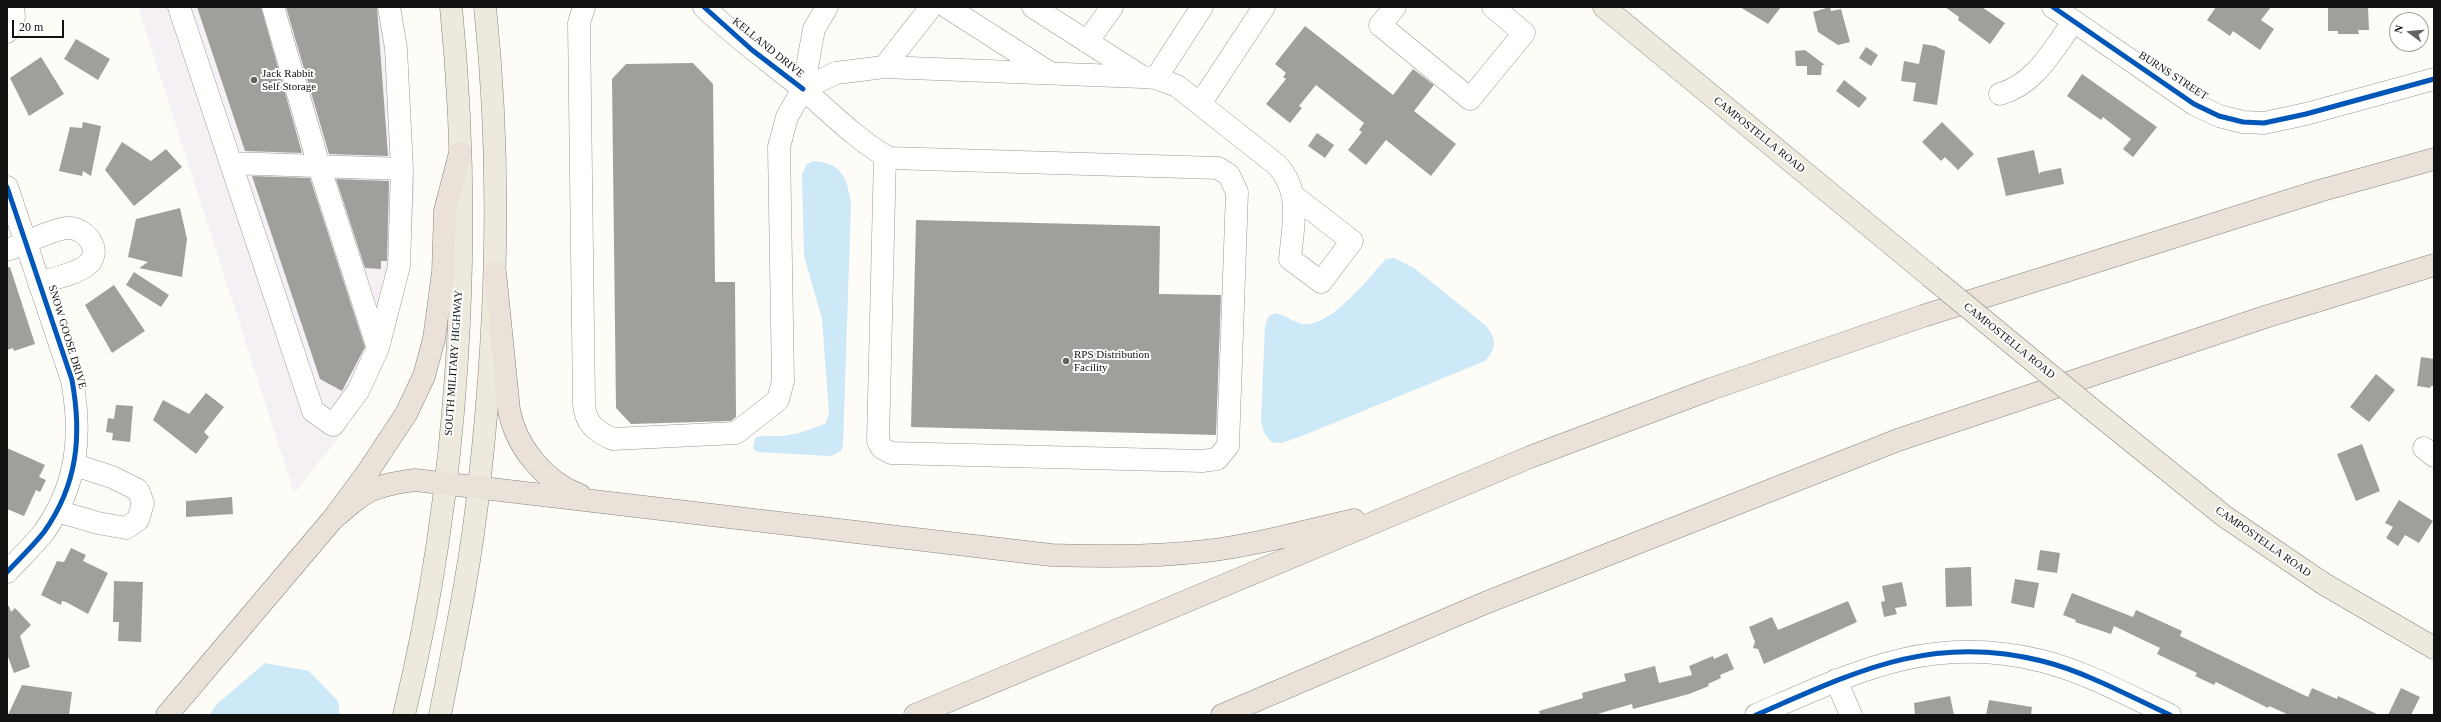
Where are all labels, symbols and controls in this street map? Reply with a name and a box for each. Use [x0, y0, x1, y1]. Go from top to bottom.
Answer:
scale bar [14, 12, 66, 38]
north arrow [2389, 12, 2429, 52]
street label: KELLAND DRIVE [730, 15, 806, 81]
text: 20 m [19, 20, 43, 34]
text: N [2392, 23, 2405, 34]
street label: BURNS STREET [2136, 49, 2210, 103]
place label: Jack Rabbit Self Storage [262, 67, 316, 93]
marker: Jack Rabbit Self Storage [249, 75, 259, 85]
street label: CAMPOSTELLA ROAD [1711, 94, 1807, 176]
street label: SNOW GOOSE DRIVE [45, 283, 89, 391]
street label: SOUTH MILITARY HIGHWAY [442, 290, 466, 436]
street label: CAMPOSTELLA ROAD [1961, 300, 2057, 382]
place label: RPS Distribution Facility [1074, 348, 1149, 374]
marker: RPS Distribution Facility [1061, 356, 1071, 366]
street label: CAMPOSTELLA ROAD [2213, 504, 2313, 580]

